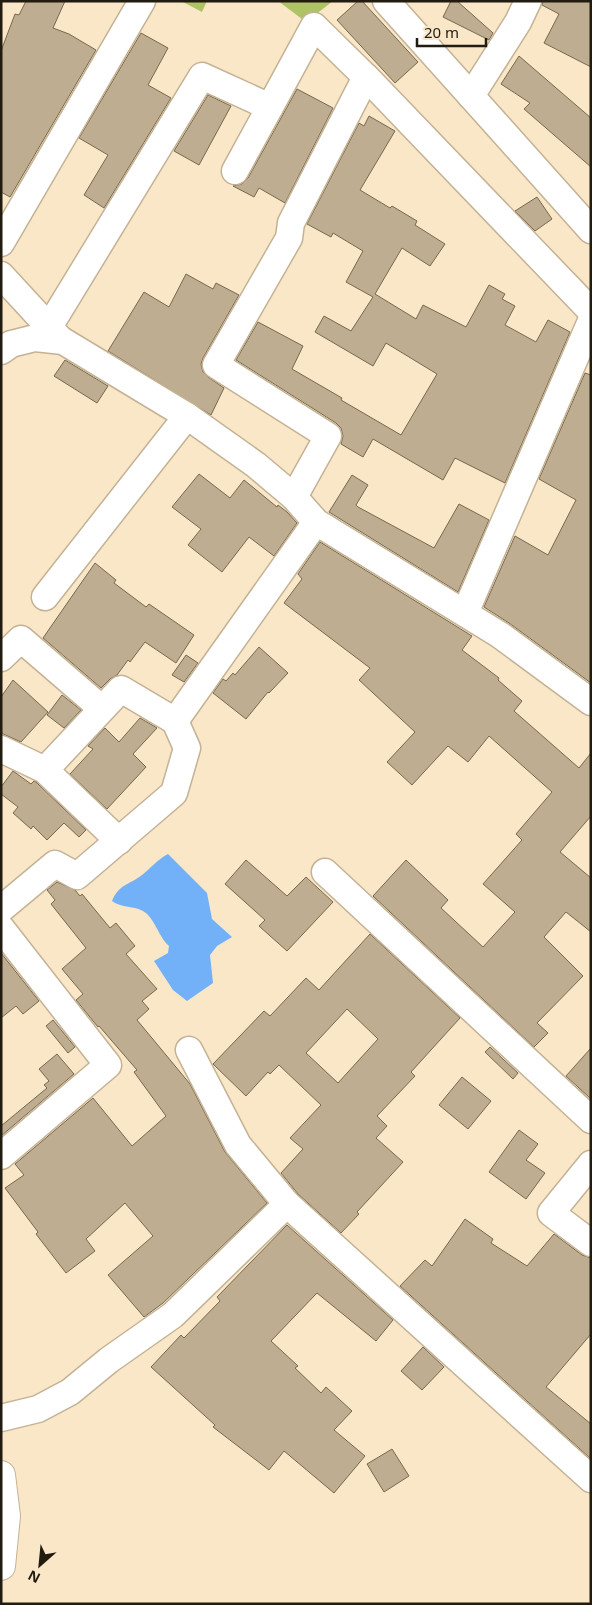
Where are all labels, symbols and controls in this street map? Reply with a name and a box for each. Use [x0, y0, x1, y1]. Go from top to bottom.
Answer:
scale bar [417, 15, 486, 47]
text: 20 m [424, 22, 459, 42]
north arrow [15, 1540, 65, 1590]
text: N [24, 1566, 43, 1588]

